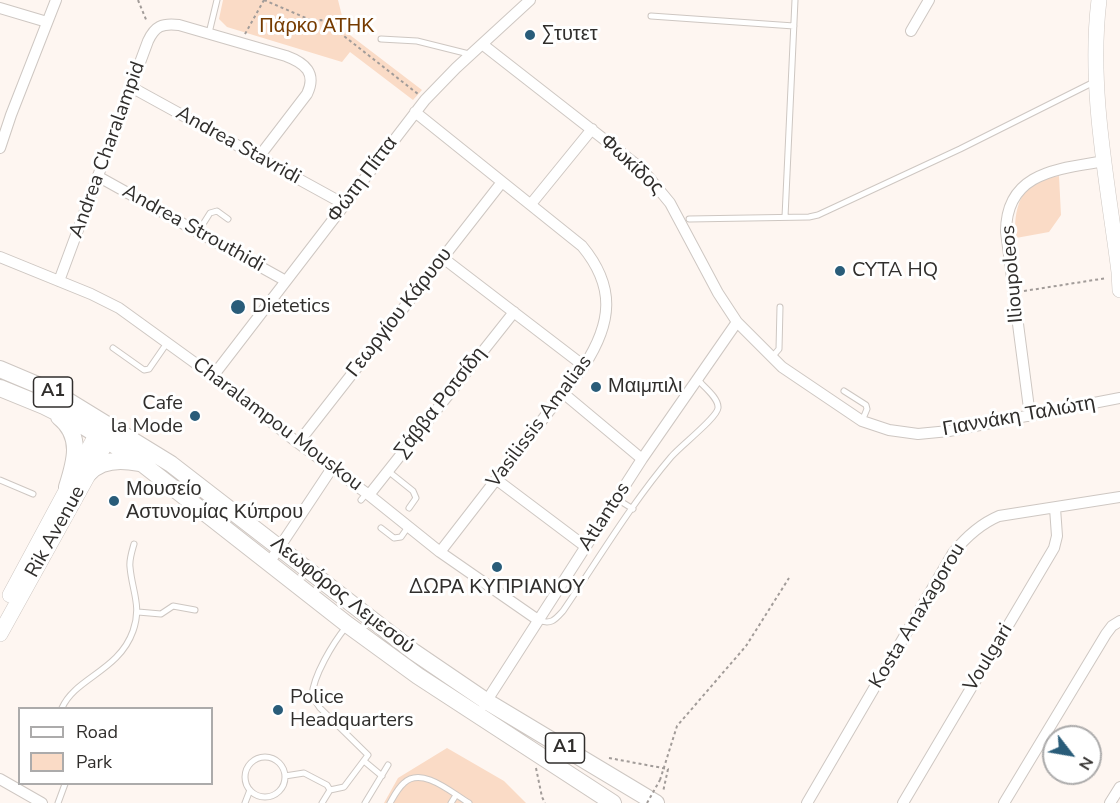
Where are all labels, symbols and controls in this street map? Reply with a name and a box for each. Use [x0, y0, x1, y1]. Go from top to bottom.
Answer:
park label: Πάρκο ΑΤΗΚ [259, 15, 375, 39]
place label: Στυτετ [542, 23, 598, 47]
marker: Στυτετ [523, 28, 537, 42]
street label: Andrea Charalampid [65, 59, 151, 241]
street label: Andrea Stavridi [171, 102, 305, 190]
street label: Φωκίδος [594, 130, 668, 200]
street label: Φώτη Πίττα [323, 132, 403, 228]
street label: Andrea Strouthidi [118, 180, 268, 278]
street label: Ilioupoleos [997, 224, 1029, 324]
street label: Γεωργίου Κάρυου [342, 244, 458, 382]
place label: CYTA HQ [852, 259, 938, 283]
marker: CYTA HQ [833, 264, 847, 278]
place label: Dietetics [252, 295, 330, 319]
marker: Dietetics [229, 298, 247, 316]
street label: Σάββα Ροτσίδη [390, 343, 492, 463]
street label: Vasilissis Amalias [482, 351, 598, 493]
street label: Charalampou Mouskou [187, 353, 367, 497]
place label: Μαιμπιλι [608, 375, 683, 399]
road number: A1 [34, 377, 72, 407]
marker: Μαιμπιλι [589, 380, 603, 394]
place label: Cafe la Mode [111, 392, 183, 439]
street label: Γιαννάκη Ταλιώτη [941, 392, 1097, 442]
marker: Cafe la Mode [188, 409, 202, 423]
place label: Μουσείο Αστυνομίας Κύπρου [126, 478, 303, 525]
street label: Atlantos [574, 478, 636, 556]
street label: Rik Avenue [21, 482, 91, 582]
marker: Μουσείο Αστυνομίας Κύπρου [107, 494, 121, 508]
street label: Λεωφόρος Λεμεσού [265, 532, 419, 660]
street label: Kosta Anaxagorou [865, 539, 971, 693]
marker: ΔΩΡΑ ΚΥΠΡΙΑΝΟΥ [490, 560, 504, 574]
place label: ΔΩΡΑ ΚΥΠΡΙΑΝΟΥ [409, 576, 585, 600]
street label: Voulgari [959, 620, 1019, 696]
place label: Police Headquarters [290, 686, 414, 733]
marker: Police Headquarters [271, 703, 285, 717]
legend [18, 707, 213, 785]
text: Road [76, 720, 118, 744]
north arrow [1042, 725, 1102, 785]
road number: A1 [546, 733, 584, 763]
text: Park [76, 750, 112, 774]
text: N [1073, 752, 1098, 774]

